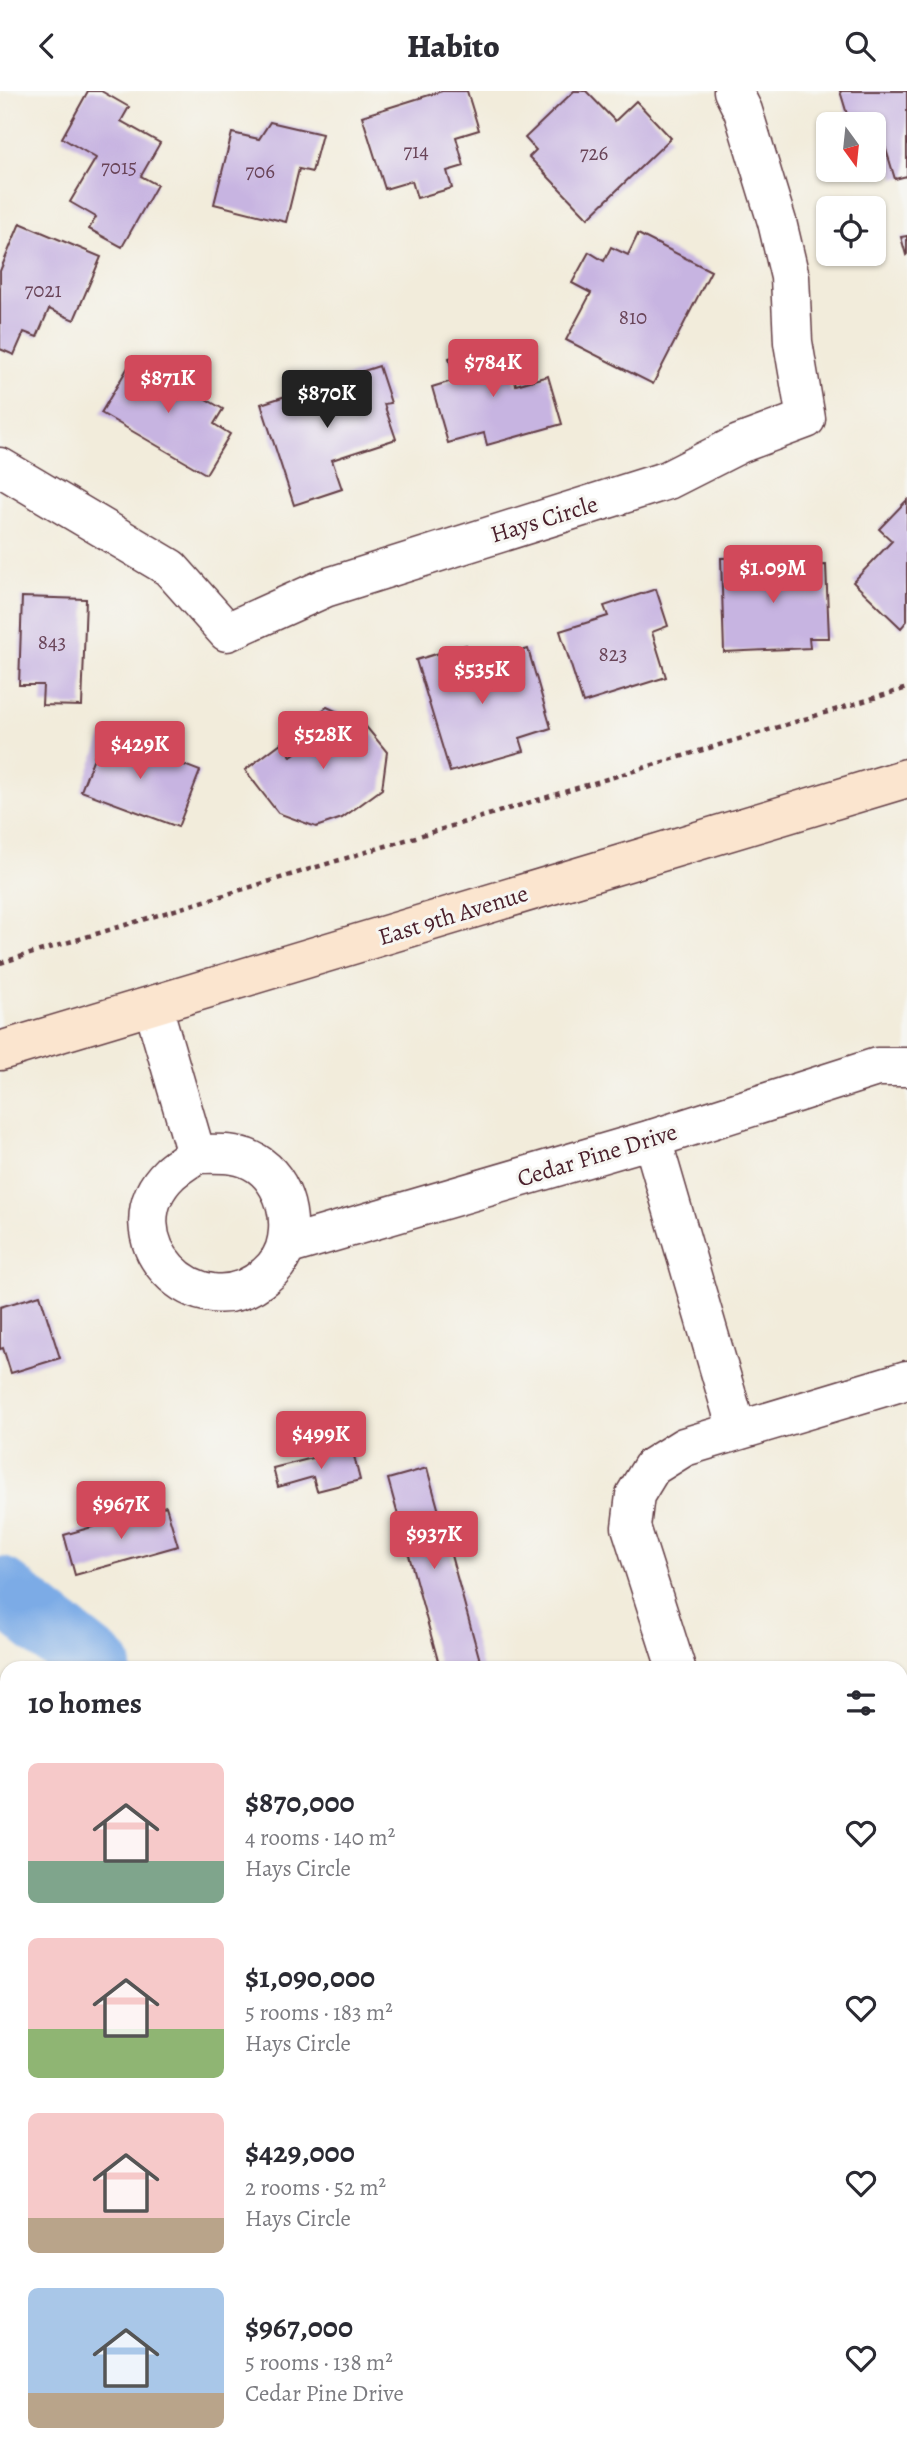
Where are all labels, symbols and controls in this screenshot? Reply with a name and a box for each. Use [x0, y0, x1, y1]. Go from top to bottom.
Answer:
text: Habito [407, 24, 500, 68]
icon: back [28, 27, 66, 65]
icon: search [841, 27, 879, 65]
north arrow [816, 112, 886, 182]
map controls [816, 112, 886, 266]
house number: 714 [403, 137, 429, 165]
house number: 726 [580, 139, 609, 167]
house number: 7015 [101, 153, 137, 181]
house number: 706 [245, 157, 275, 185]
button: locate [816, 196, 886, 266]
house number: 7021 [24, 276, 62, 304]
house number: 810 [619, 303, 647, 331]
pin: $784K [444, 339, 542, 399]
text: $784K [464, 346, 522, 377]
pin: $871K [119, 355, 217, 415]
text: $871K [141, 362, 195, 393]
pin: $870K [278, 371, 376, 430]
text: $870K [298, 377, 356, 408]
street label: Hays Circle [486, 488, 602, 550]
pin: $1.09M [716, 545, 830, 605]
text: $1.09M [740, 552, 806, 583]
house number: 843 [38, 628, 66, 656]
house number: 823 [599, 640, 627, 668]
pin: $535K [433, 647, 531, 706]
text: $535K [454, 653, 510, 684]
pin: $528K [274, 711, 372, 771]
text: $528K [294, 718, 352, 749]
pin: $429K [91, 721, 189, 781]
text: $429K [111, 728, 169, 759]
street label: East 9th Avenue [374, 877, 532, 953]
street label: Cedar Pine Drive [513, 1115, 681, 1195]
pin: $499K [272, 1411, 370, 1471]
text: $499K [292, 1418, 350, 1449]
pin: $967K [72, 1481, 170, 1541]
text: $967K [92, 1488, 150, 1519]
pin: $937K [385, 1511, 483, 1571]
text: $937K [406, 1518, 462, 1549]
text: 10 homes [28, 1683, 142, 1723]
icon: filters [842, 1684, 880, 1722]
text: $870,000 [245, 1782, 355, 1822]
icon: home [84, 1791, 168, 1875]
icon: heart [842, 1814, 880, 1852]
text: 4 rooms · 140 m² [245, 1822, 395, 1853]
text: Hays Circle [245, 1853, 351, 1884]
text: $1,090,000 [245, 1957, 375, 1997]
icon: home [84, 1966, 168, 2050]
icon: heart [842, 1989, 880, 2027]
text: 5 rooms · 183 m² [245, 1997, 393, 2028]
text: Hays Circle [245, 2028, 351, 2059]
text: $429,000 [245, 2132, 355, 2172]
icon: home [84, 2141, 168, 2225]
icon: heart [842, 2164, 880, 2202]
text: 2 rooms · 52 m² [245, 2172, 386, 2203]
text: Hays Circle [245, 2203, 351, 2234]
text: $967,000 [245, 2307, 353, 2347]
icon: home [84, 2316, 168, 2400]
icon: heart [842, 2339, 880, 2377]
text: 5 rooms · 138 m² [245, 2347, 393, 2378]
text: Cedar Pine Drive [245, 2378, 404, 2409]

